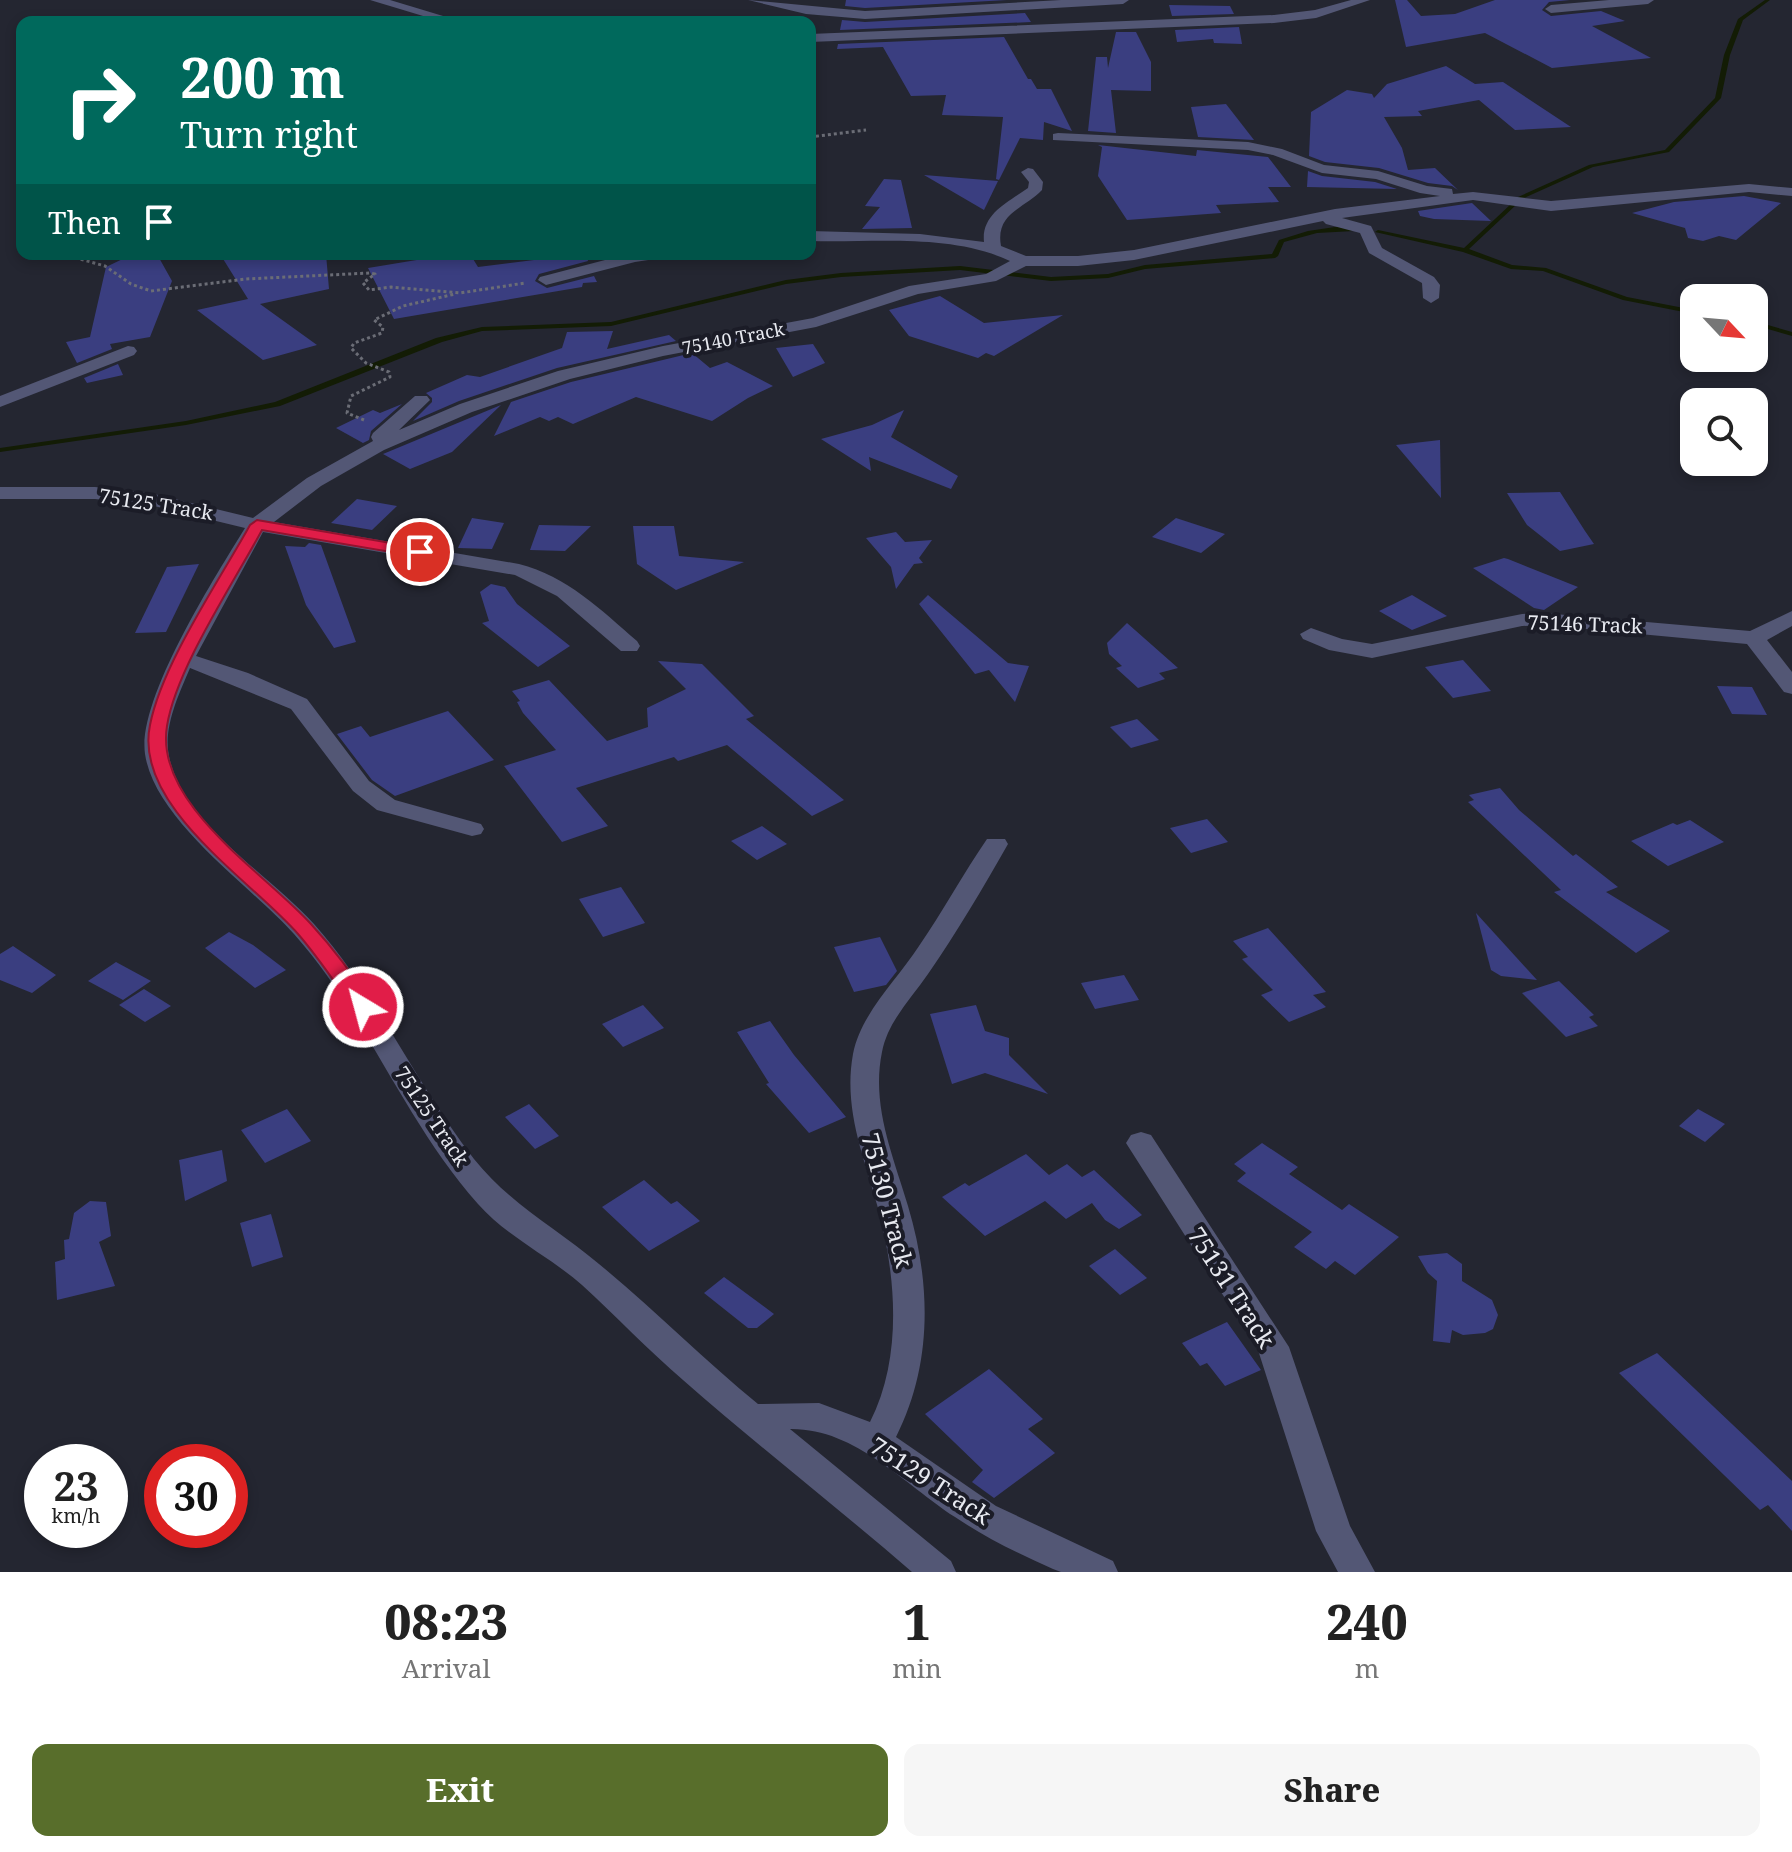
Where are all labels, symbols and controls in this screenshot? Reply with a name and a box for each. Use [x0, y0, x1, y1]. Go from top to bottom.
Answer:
text: 200 m [180, 38, 345, 114]
icon: right [48, 48, 152, 152]
text: Turn right [180, 110, 358, 159]
icon: arrive [137, 200, 181, 244]
text: Then [48, 202, 121, 243]
north arrow [1680, 284, 1768, 372]
map controls [1680, 284, 1768, 476]
street label: 75140 Track [680, 316, 787, 360]
button: search [1680, 388, 1768, 476]
street label: 75125 Track [97, 482, 215, 526]
pin [386, 518, 454, 586]
icon: arrive [398, 530, 442, 574]
street label: 75146 Track [1527, 608, 1643, 640]
position arrow [321, 965, 405, 1049]
street label: 75125 Track [389, 1061, 476, 1172]
street label: 75130 Track [854, 1129, 922, 1272]
street label: 75131 Track [1181, 1220, 1284, 1355]
street label: 75129 Track [864, 1429, 999, 1532]
speed limit sign: 30 [144, 1444, 248, 1548]
text: 23 [53, 1458, 99, 1513]
text: km/h [51, 1502, 101, 1529]
text: 08:23 [384, 1589, 508, 1654]
text: 1 [903, 1589, 931, 1654]
text: 240 [1326, 1589, 1408, 1654]
text: Arrival [402, 1650, 491, 1686]
text: min [892, 1650, 942, 1686]
text: m [1355, 1650, 1379, 1686]
button: Exit [32, 1744, 888, 1836]
button: Share [904, 1744, 1760, 1836]

